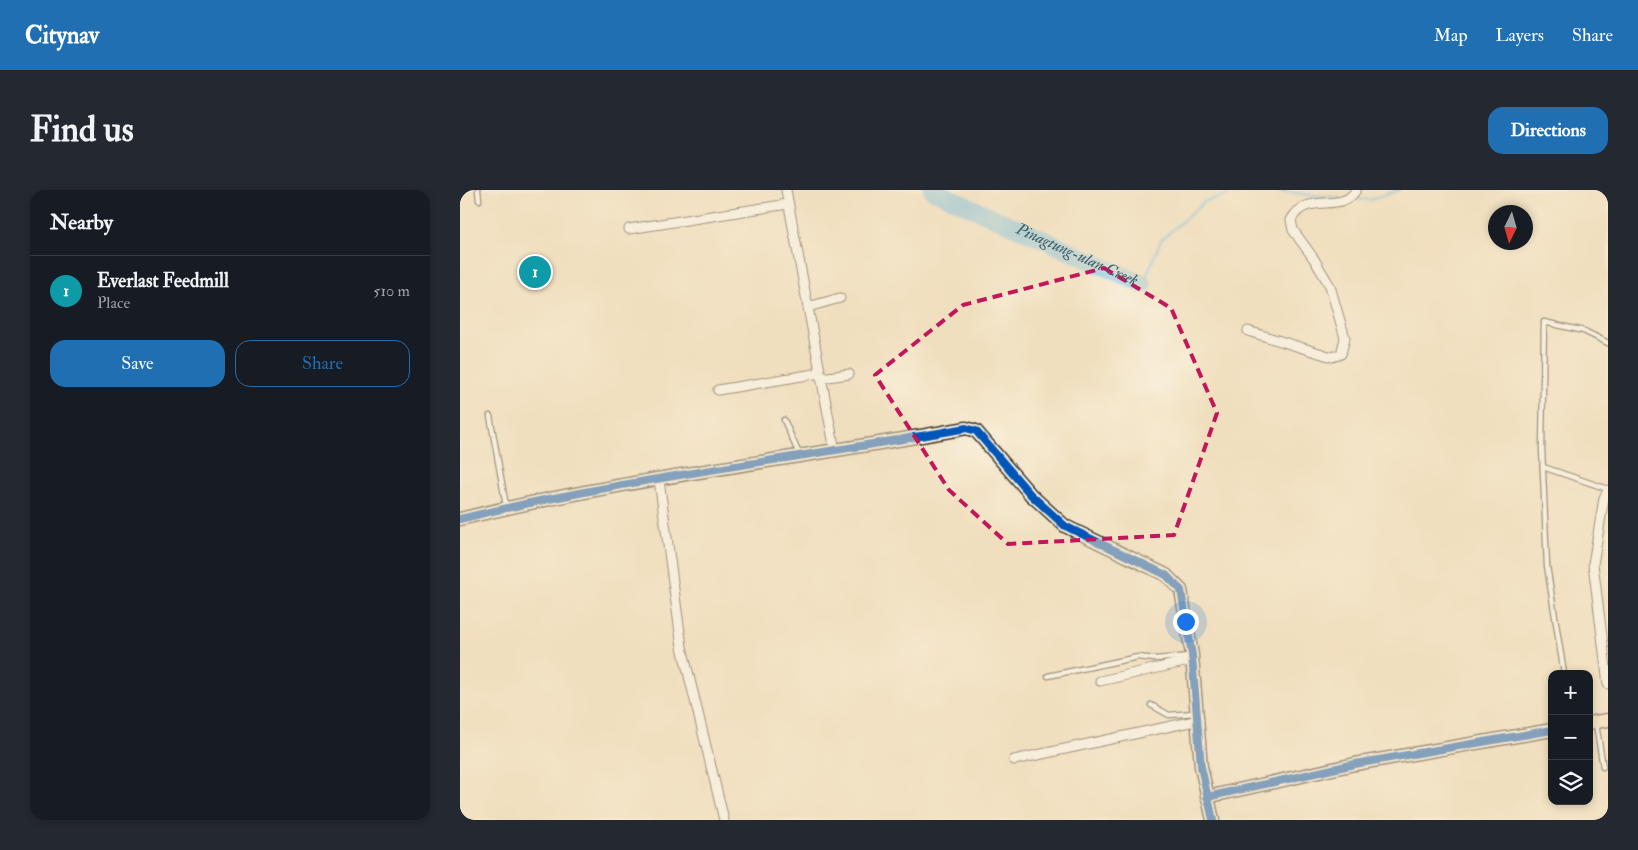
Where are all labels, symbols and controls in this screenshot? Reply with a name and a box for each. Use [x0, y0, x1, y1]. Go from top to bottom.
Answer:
text: Citynav [25, 20, 99, 51]
text: Map [1434, 24, 1468, 47]
text: Layers [1496, 24, 1544, 47]
text: Share [1572, 24, 1613, 47]
button: Directions [1488, 107, 1608, 154]
text: Find us [30, 108, 134, 152]
north arrow [1488, 205, 1533, 250]
text: Nearby [50, 209, 113, 236]
water label: Pinagtung-ulan Creek [1012, 218, 1142, 291]
pin: 1 [519, 253, 551, 291]
text: Everlast Feedmill [97, 269, 229, 293]
text: 1 [63, 281, 69, 301]
text: 510 m [373, 281, 410, 301]
text: Place [97, 293, 130, 313]
button: Save [50, 340, 225, 387]
button: Share [235, 340, 410, 387]
your location [1173, 609, 1199, 635]
map controls [1548, 670, 1593, 805]
button: + [1548, 670, 1593, 715]
button: − [1548, 715, 1593, 760]
button: layers [1548, 760, 1593, 805]

